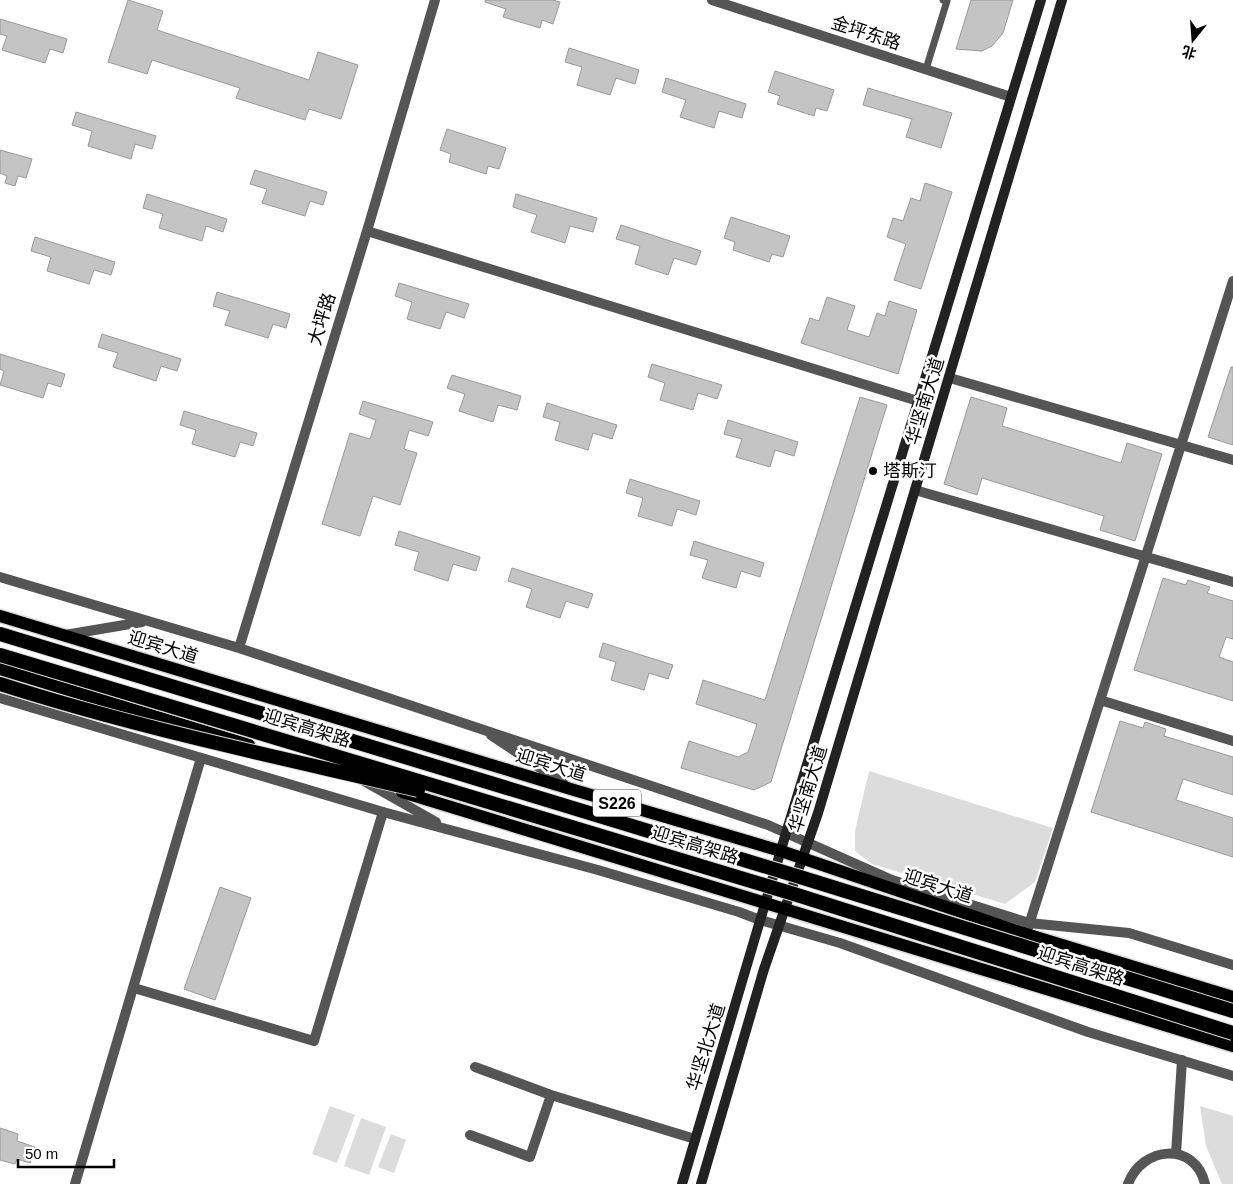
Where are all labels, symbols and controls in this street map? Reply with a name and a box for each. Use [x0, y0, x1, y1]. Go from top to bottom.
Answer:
street label: 金坪东路 [829, 12, 903, 54]
north arrow [1168, 15, 1218, 65]
text: 北 [1180, 43, 1198, 62]
street label: 大坪路 [305, 290, 339, 348]
street label: 华坚南大道 [902, 355, 948, 447]
place label: 塔斯汀 [883, 461, 937, 481]
marker: 塔斯汀 [867, 465, 879, 477]
street label: 迎宾大道 [126, 627, 200, 667]
street label: 迎宾高架路 [261, 705, 353, 751]
street label: 华坚南大道 [785, 743, 831, 835]
street label: 迎宾大道 [514, 745, 588, 785]
road number: S226 [593, 790, 641, 816]
street label: 迎宾高架路 [649, 822, 741, 868]
street label: 迎宾大道 [901, 865, 975, 907]
street label: 迎宾高架路 [1035, 943, 1127, 989]
street label: 华坚北大道 [683, 1001, 729, 1093]
scale bar [18, 1136, 114, 1168]
text: 50 m [25, 1145, 58, 1162]

